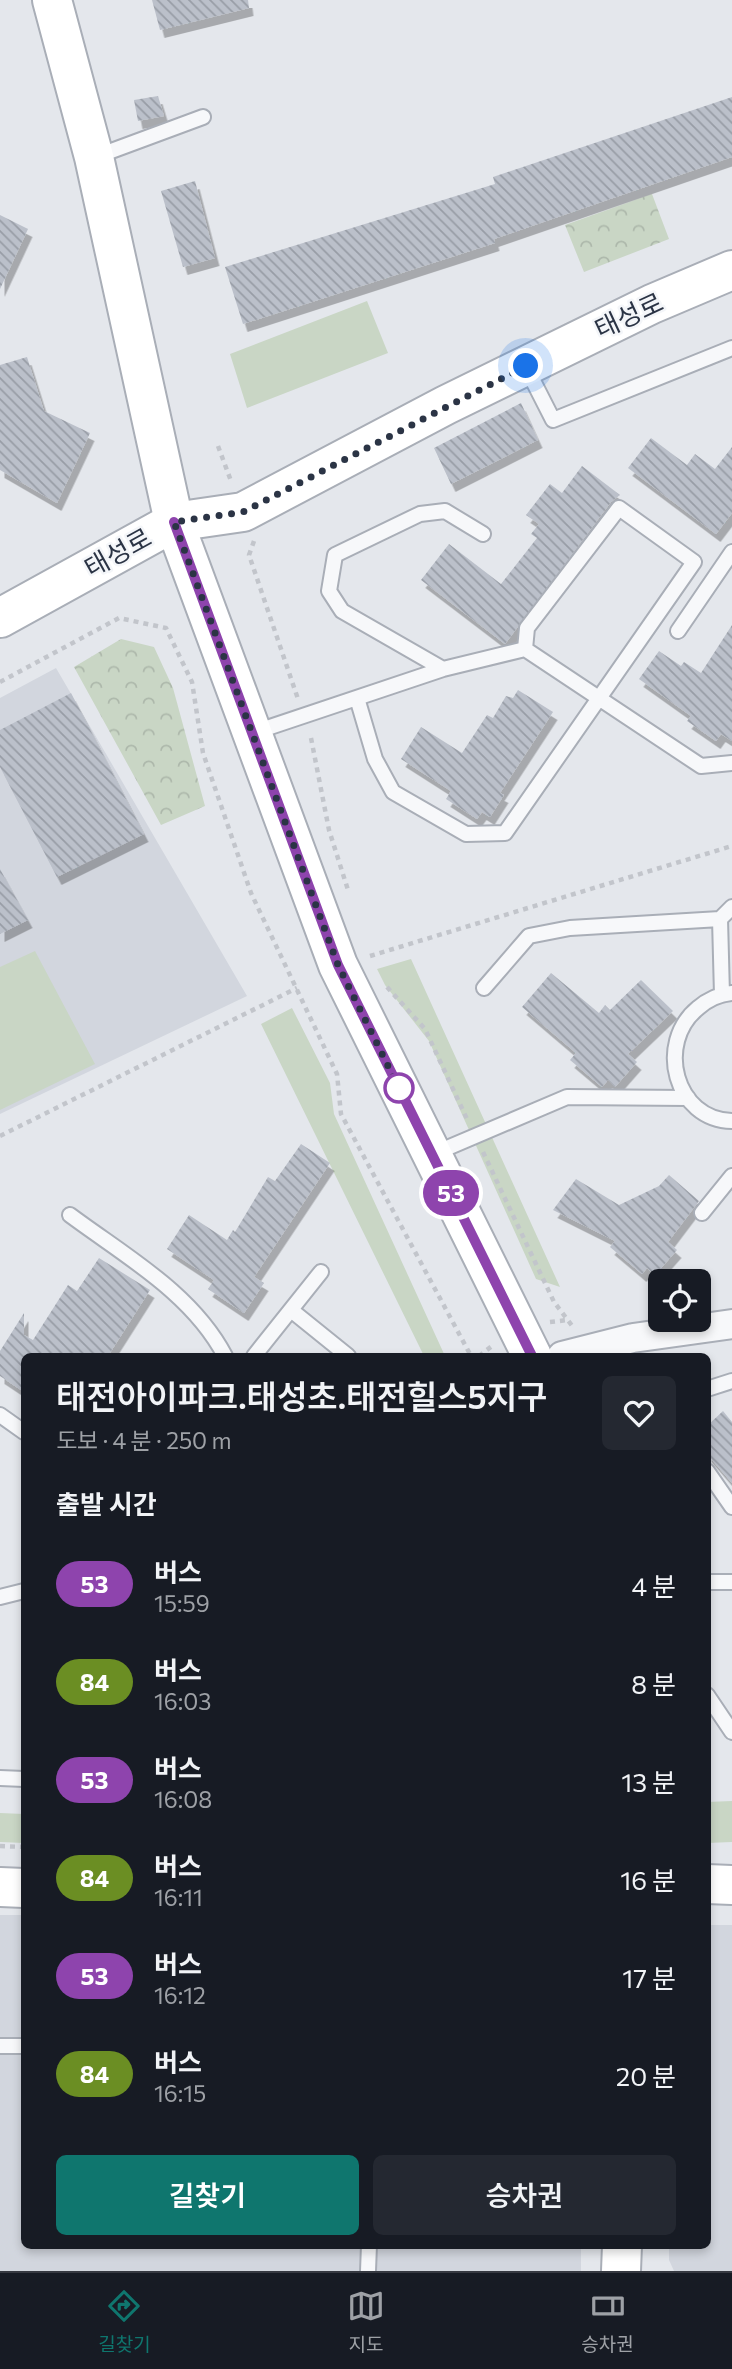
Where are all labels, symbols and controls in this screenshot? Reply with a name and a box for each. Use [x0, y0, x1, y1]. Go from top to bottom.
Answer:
street label: 태성로 [589, 285, 667, 344]
your location [508, 348, 543, 383]
street label: 태성로 [78, 521, 156, 583]
unlabelled marker [384, 1073, 414, 1103]
line badge: 53 [420, 1170, 482, 1216]
text: 53 [437, 1178, 465, 1207]
map controls [648, 1269, 711, 1332]
button: locate [648, 1269, 711, 1332]
text: 태전아이파크.태성초.태전힐스5지구 [56, 1375, 547, 1416]
button: heart [602, 1376, 676, 1450]
text: 도보 · 4 분 · 250 m [56, 1426, 232, 1454]
text: 출발 시간 [56, 1488, 157, 1519]
text: 버스 [154, 1556, 202, 1587]
text: 53 [81, 1569, 108, 1598]
text: 4 분 [632, 1570, 676, 1601]
text: 15:59 [154, 1589, 210, 1617]
text: 버스 [154, 1654, 202, 1685]
text: 84 [80, 1667, 109, 1696]
text: 8 분 [631, 1668, 676, 1699]
text: 16:03 [154, 1687, 211, 1715]
text: 버스 [154, 1752, 202, 1783]
text: 53 [81, 1765, 108, 1794]
text: 13 분 [621, 1766, 676, 1797]
text: 16:08 [154, 1785, 212, 1813]
text: 버스 [154, 1850, 202, 1881]
text: 84 [80, 1863, 109, 1892]
text: 16 분 [620, 1864, 676, 1895]
text: 16:11 [154, 1883, 203, 1911]
text: 버스 [154, 1948, 202, 1979]
text: 53 [81, 1961, 108, 1990]
text: 17 분 [622, 1962, 676, 1993]
text: 16:12 [154, 1981, 206, 2009]
text: 버스 [154, 2046, 202, 2077]
text: 84 [80, 2059, 109, 2088]
text: 20 분 [616, 2060, 676, 2091]
text: 16:15 [154, 2079, 206, 2107]
button: 길찾기 [56, 2155, 359, 2235]
button: 승차권 [373, 2155, 676, 2235]
tab: 길찾기 [98, 2287, 151, 2356]
tab: 지도 [347, 2287, 385, 2356]
tab: 승차권 [581, 2287, 634, 2356]

